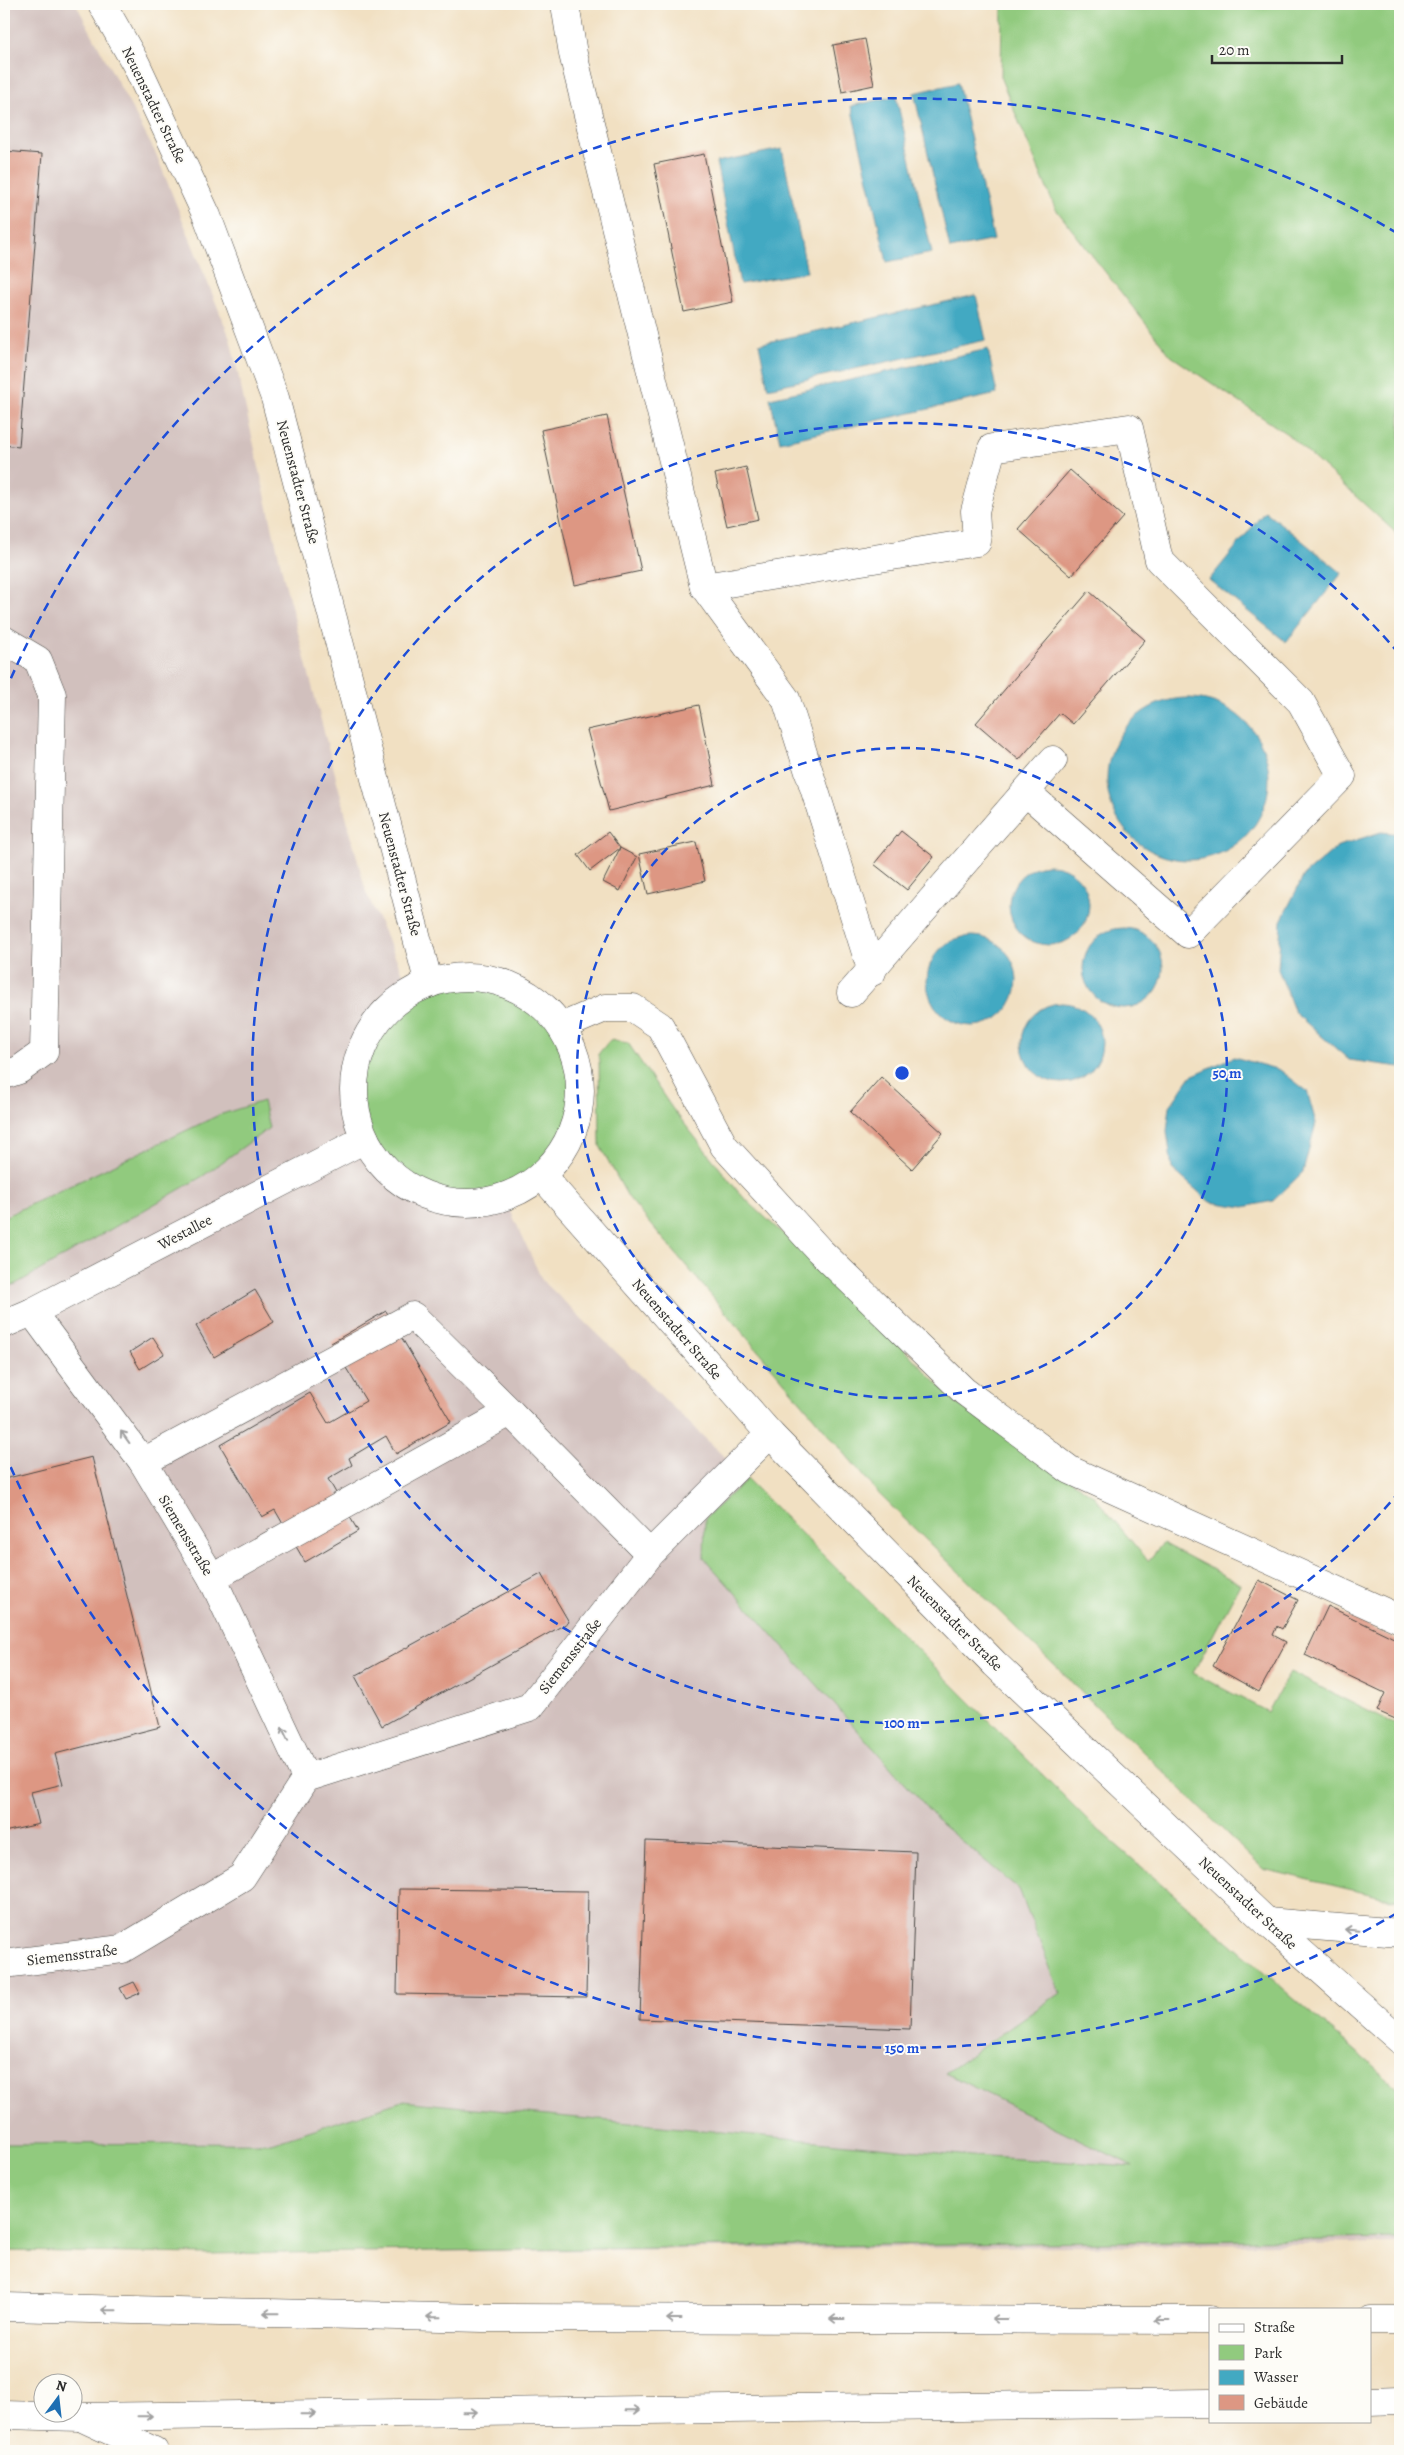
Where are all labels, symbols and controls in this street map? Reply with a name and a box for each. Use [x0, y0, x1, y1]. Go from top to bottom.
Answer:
scale bar [1212, 32, 1342, 64]
text: 20 m [1219, 40, 1250, 60]
street label: Neuenstadter Straße [117, 43, 191, 167]
street label: Neuenstadter Straße [272, 418, 324, 547]
street label: Neuenstadter Straße [374, 810, 426, 939]
text: 50 m [1212, 1063, 1242, 1083]
centre of rings [893, 1064, 911, 1082]
street label: Westallee [154, 1209, 216, 1255]
street label: Neuenstadter Straße [628, 1274, 727, 1384]
one-way arrow [120, 1431, 130, 1445]
street label: Siemensstraße [154, 1491, 218, 1580]
street label: Neuenstadter Straße [903, 1571, 1007, 1675]
street label: Siemensstraße [534, 1614, 606, 1698]
text: 100 m [884, 1713, 920, 1733]
one-way arrow [280, 1727, 290, 1742]
street label: Neuenstadter Straße [1194, 1852, 1302, 1954]
one-way arrow [1344, 1925, 1360, 1935]
street label: Siemensstraße [25, 1939, 119, 1970]
text: 150 m [885, 2038, 920, 2058]
one-way arrow [101, 2305, 118, 2315]
legend [1209, 2308, 1372, 2422]
one-way arrow [264, 2309, 280, 2318]
one-way arrow [426, 2312, 442, 2322]
one-way arrow [666, 2314, 682, 2324]
one-way arrow [829, 2314, 845, 2324]
one-way arrow [991, 2314, 1008, 2324]
one-way arrow [1154, 2315, 1170, 2325]
text: Straße [1254, 2317, 1295, 2337]
text: Park [1254, 2343, 1283, 2363]
text: Wasser [1253, 2367, 1299, 2387]
north arrow [32, 2372, 82, 2422]
text: N [54, 2375, 69, 2396]
text: Gebäude [1254, 2393, 1308, 2413]
one-way arrow [624, 2405, 641, 2415]
one-way arrow [462, 2407, 478, 2417]
one-way arrow [300, 2409, 316, 2419]
one-way arrow [137, 2411, 153, 2421]

